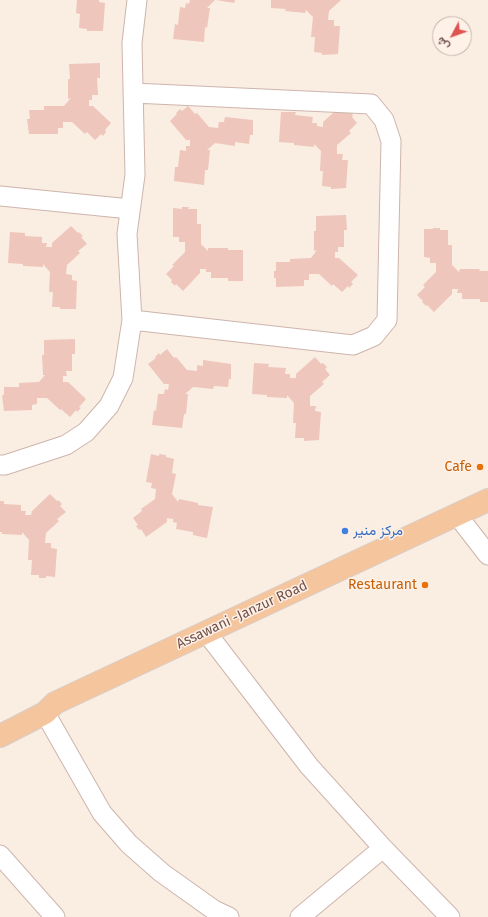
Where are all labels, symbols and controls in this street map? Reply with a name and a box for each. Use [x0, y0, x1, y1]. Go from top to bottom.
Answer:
north arrow [432, 16, 472, 56]
text: ش [434, 34, 453, 53]
place label: Cafe [445, 459, 472, 475]
marker: Cafe [475, 462, 485, 472]
place label: مركز منير [353, 523, 403, 539]
marker: مركز منير [340, 526, 350, 536]
street label: Assawani -Janzur Road [174, 577, 310, 653]
place label: Restaurant [348, 577, 417, 593]
marker: Restaurant [420, 580, 430, 590]

